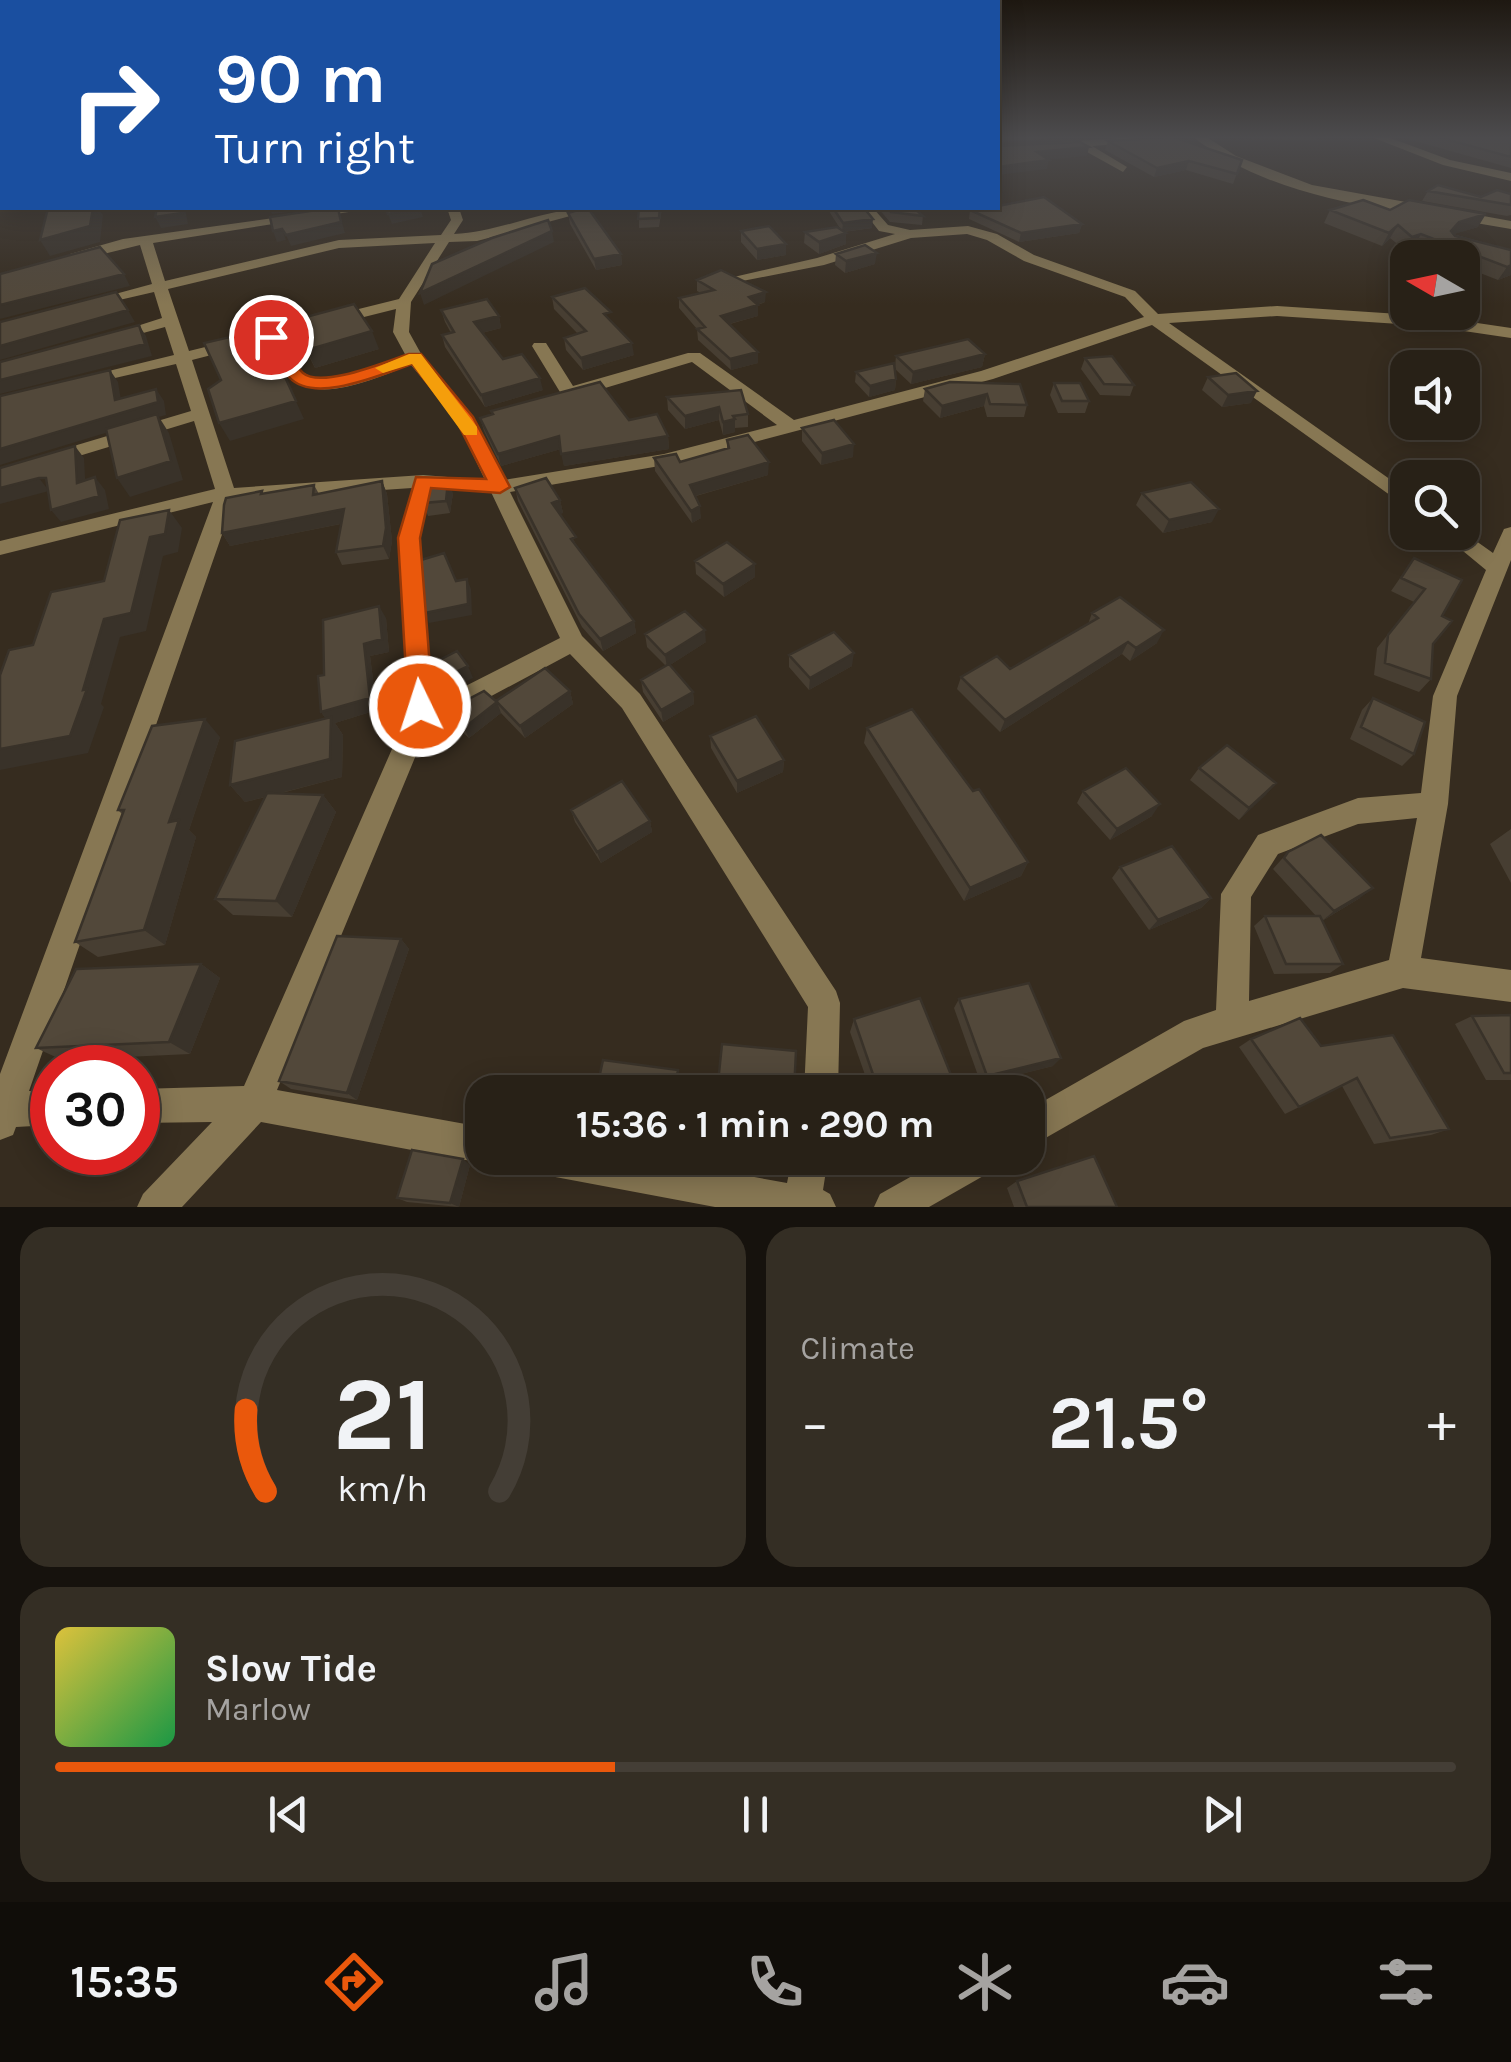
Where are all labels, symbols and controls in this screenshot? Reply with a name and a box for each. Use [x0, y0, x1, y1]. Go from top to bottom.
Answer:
text: 90 m [215, 38, 386, 120]
icon: right [50, 40, 180, 170]
text: Turn right [215, 122, 415, 174]
north arrow [1390, 240, 1480, 330]
map controls [1390, 240, 1480, 550]
pin [229, 295, 314, 380]
icon: arrive [244, 310, 299, 365]
button: sound [1390, 350, 1480, 440]
button: search [1390, 460, 1480, 550]
position arrow [368, 654, 472, 758]
speed limit sign: 30 [30, 1045, 160, 1175]
text: 15:36 · 1 min · 290 m [576, 1102, 934, 1147]
text: Climate [801, 1330, 915, 1367]
text: 21 [333, 1354, 433, 1475]
text: 21.5° [1048, 1379, 1209, 1467]
text: − [801, 1391, 829, 1455]
text: + [1427, 1391, 1456, 1455]
text: km/h [337, 1468, 428, 1510]
text: Slow Tide [205, 1646, 377, 1691]
text: Marlow [205, 1691, 311, 1728]
icon: previous [261, 1787, 316, 1842]
icon: pause [728, 1787, 783, 1842]
icon: next [1195, 1787, 1250, 1842]
icon: directions [319, 1947, 389, 2017]
icon: music [529, 1947, 599, 2017]
icon: phone [740, 1947, 810, 2017]
icon: climate [950, 1947, 1020, 2017]
icon: car [1160, 1947, 1230, 2017]
icon: filters [1371, 1947, 1441, 2017]
text: 15:35 [70, 1956, 179, 2008]

